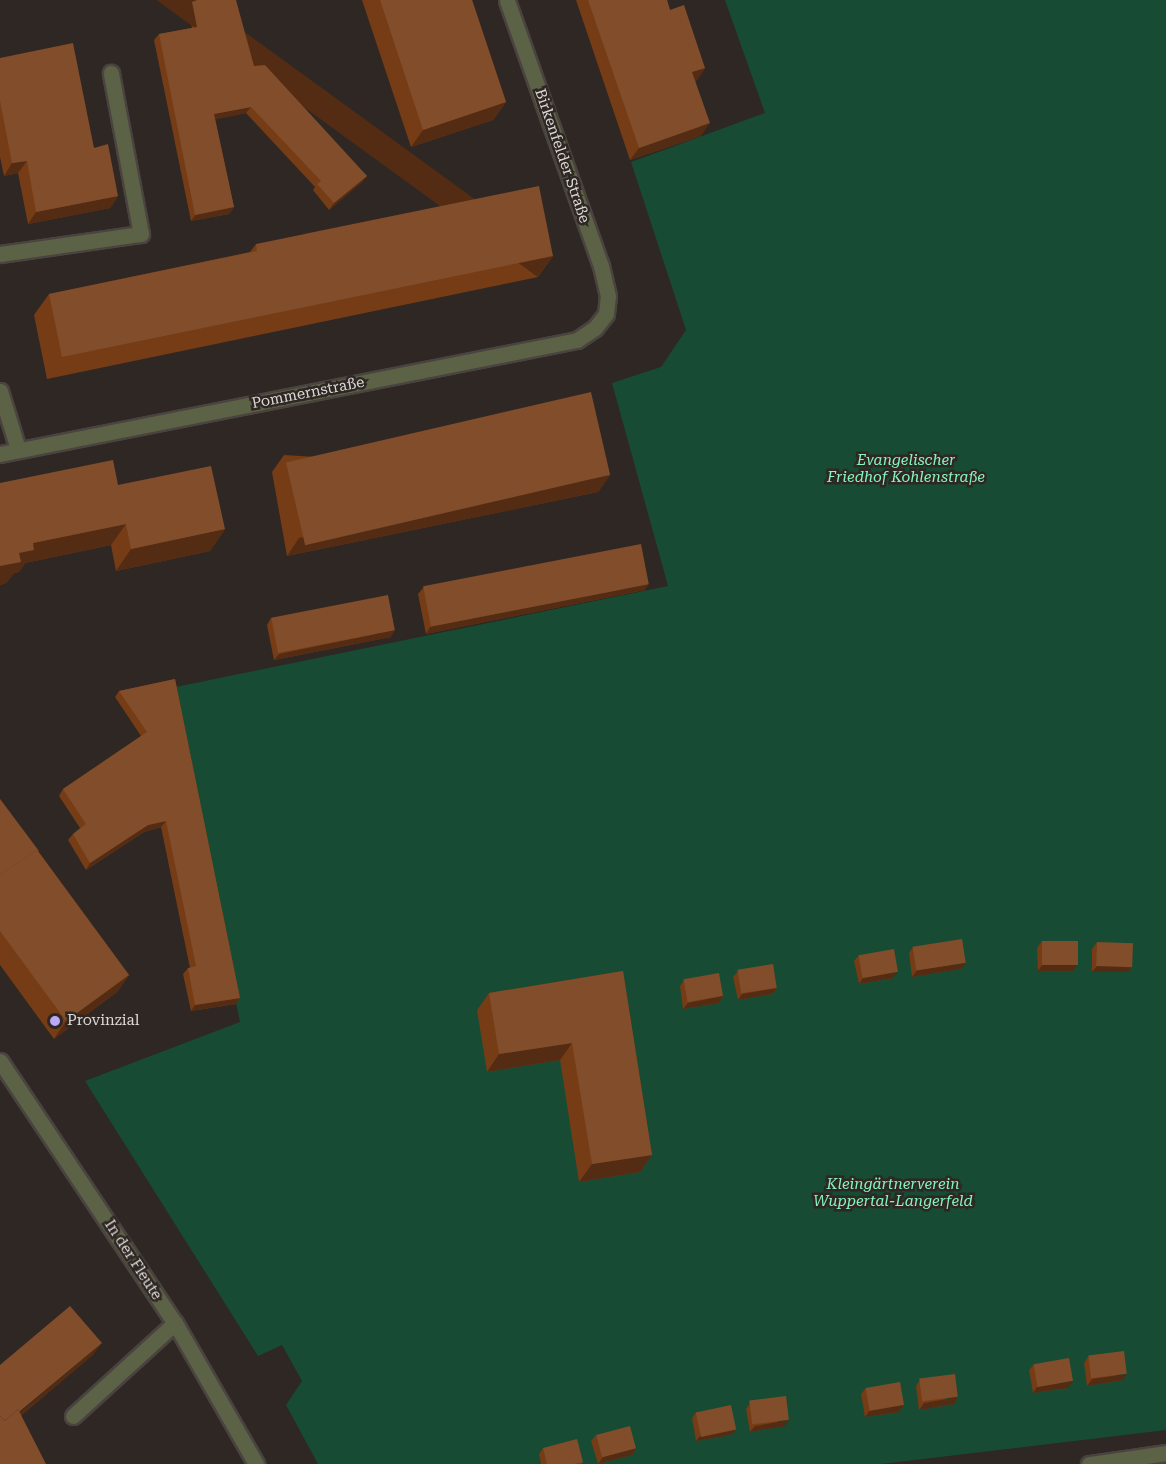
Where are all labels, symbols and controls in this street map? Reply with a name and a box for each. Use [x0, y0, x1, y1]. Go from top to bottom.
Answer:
street label: Birkenfelder Straße [531, 86, 593, 226]
street label: Pommernstraße [250, 373, 366, 413]
park label: Evangelischer Friedhof Kohlenstraße [827, 451, 985, 486]
place label: Provinzial [67, 1012, 139, 1030]
marker: Provinzial [48, 1014, 62, 1028]
park label: Kleingärtnerverein Wuppertal-Langerfeld [813, 1175, 973, 1210]
street label: In der Fleute [100, 1217, 166, 1303]

